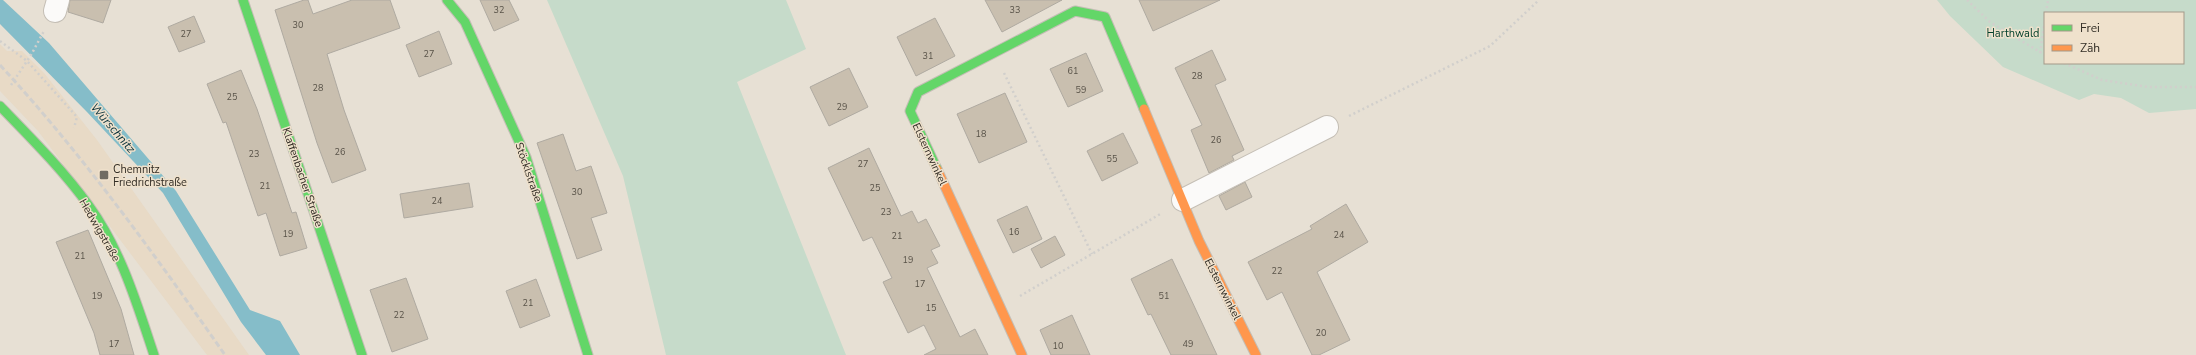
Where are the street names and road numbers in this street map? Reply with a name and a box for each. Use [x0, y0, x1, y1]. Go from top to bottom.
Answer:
street label: Elsternwinkel [909, 121, 951, 188]
street label: Klaffenbacher Straße [278, 125, 327, 229]
street label: Stöcklstraße [511, 140, 546, 204]
street label: Hedwigstraße [75, 196, 124, 265]
street label: Elsternwinkel [1201, 256, 1245, 323]

